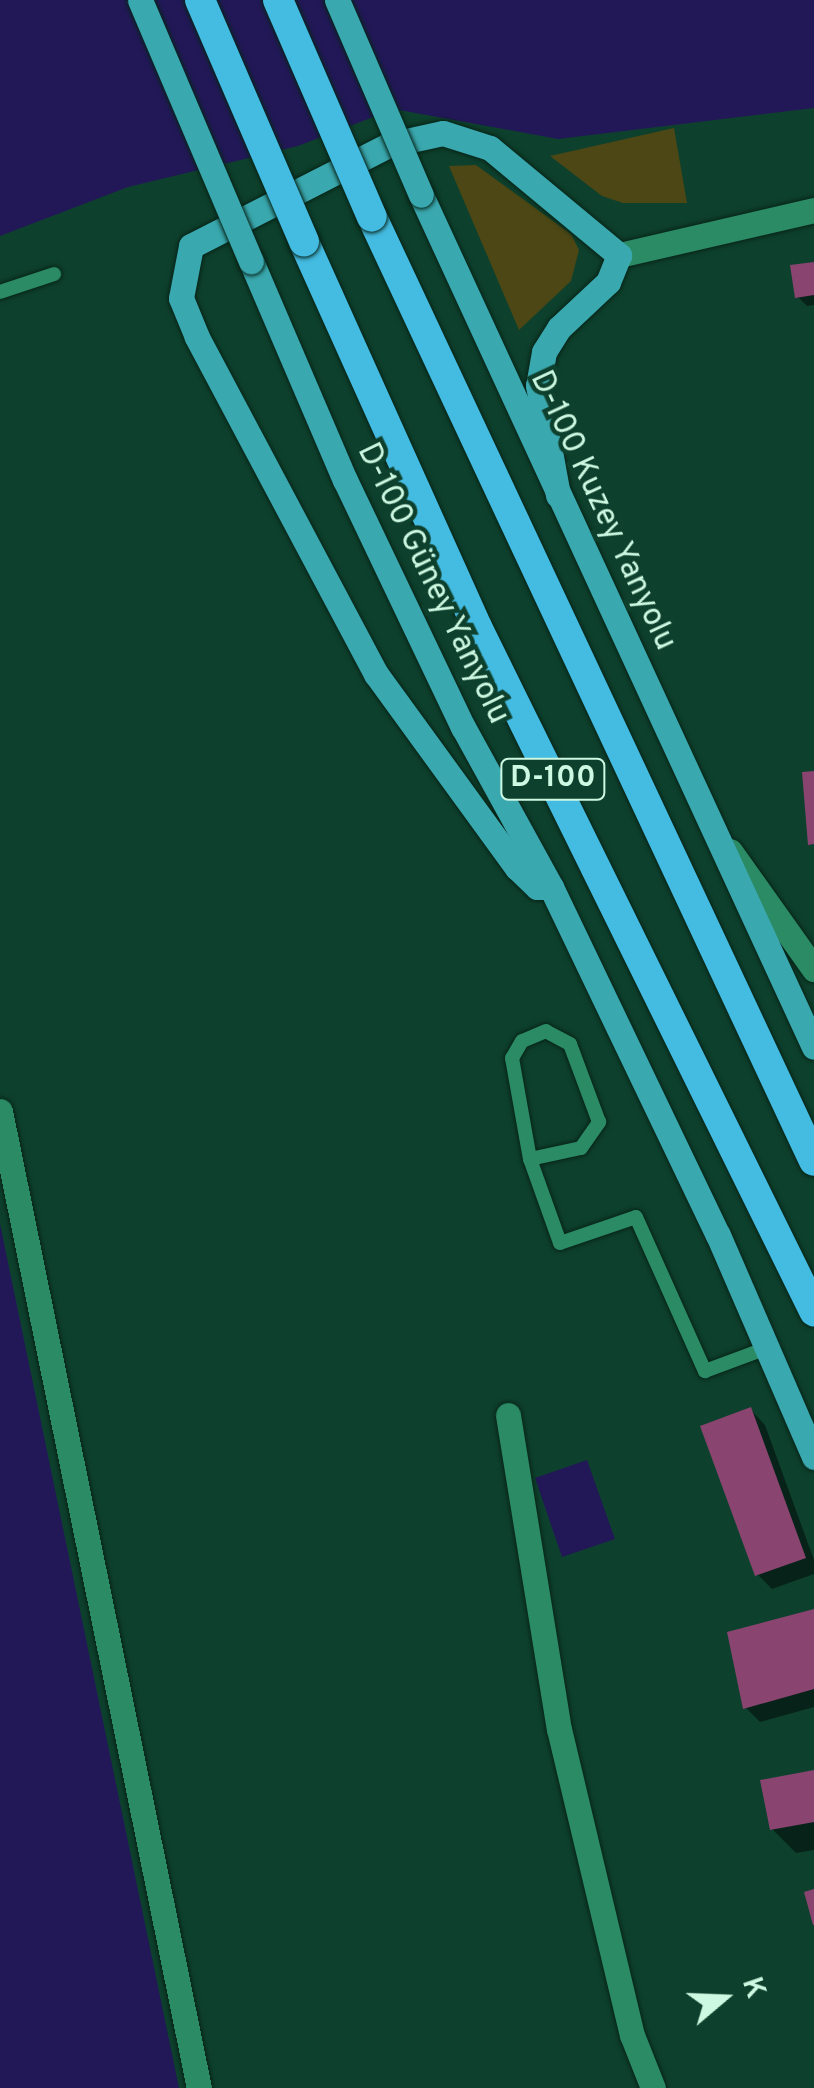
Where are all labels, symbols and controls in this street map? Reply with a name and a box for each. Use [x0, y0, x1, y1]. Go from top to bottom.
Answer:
street label: D-100 Kuzey Yanyolu [520, 365, 684, 657]
street label: D-100 Güney Yanyolu [347, 437, 517, 731]
road number: D-100 [498, 754, 608, 804]
north arrow [674, 1948, 774, 2048]
text: K [732, 1973, 773, 2003]

